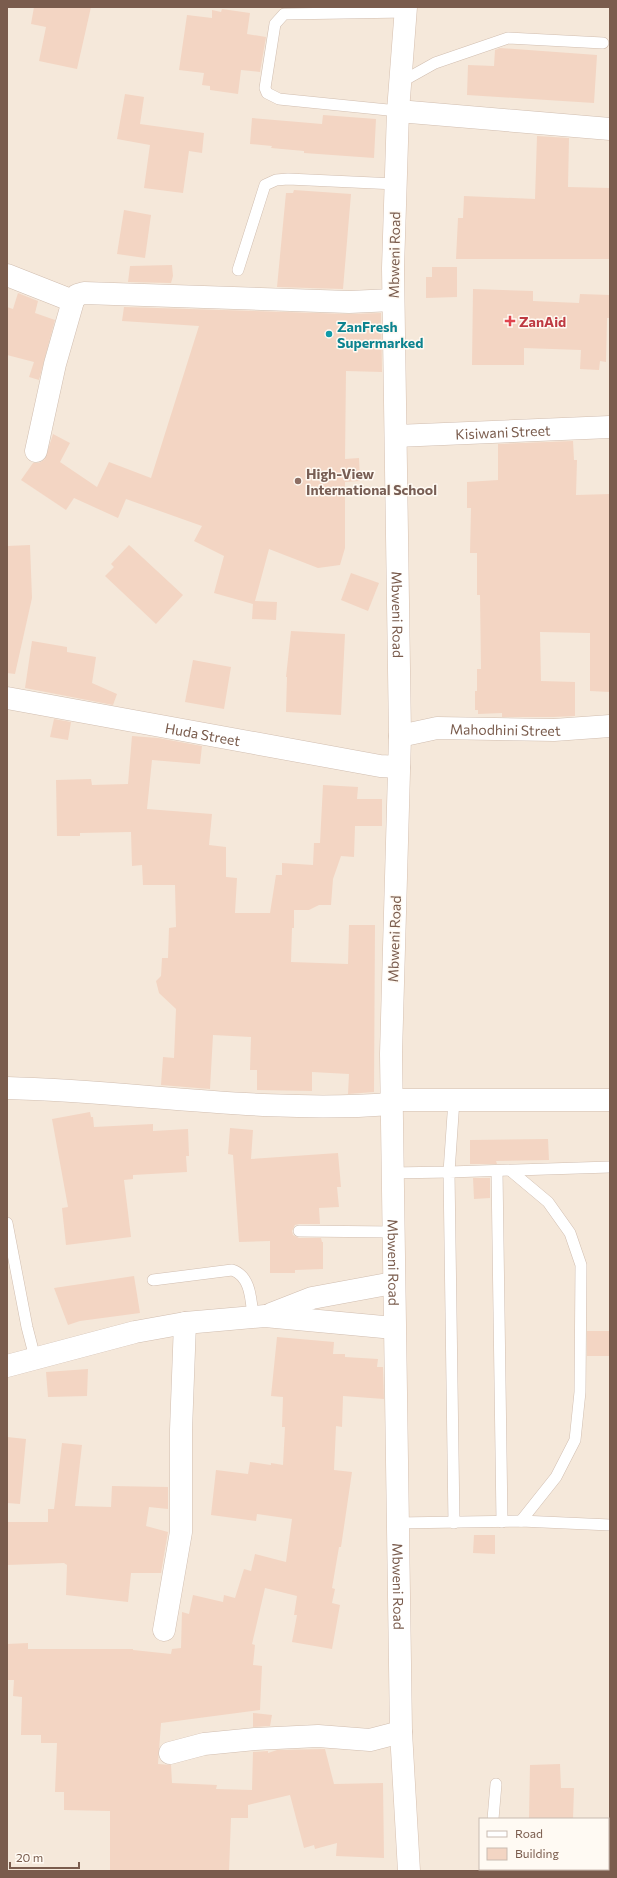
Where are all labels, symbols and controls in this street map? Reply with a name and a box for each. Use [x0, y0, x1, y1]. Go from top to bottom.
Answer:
street label: Mbweni Road [385, 211, 403, 299]
place label: ZanAid [519, 313, 566, 330]
marker: ZanAid [504, 315, 516, 327]
place label: ZanFresh Supermarked [337, 318, 423, 351]
marker: ZanFresh Supermarked [324, 329, 334, 339]
street label: Kisiwani Street [455, 421, 551, 442]
place label: High-View International School [306, 465, 437, 498]
marker: High-View International School [293, 476, 303, 486]
street label: Mbweni Road [389, 571, 407, 658]
street label: Huda Street [164, 719, 242, 749]
street label: Mahodhini Street [450, 720, 561, 739]
street label: Mbweni Road [384, 895, 404, 983]
street label: Mbweni Road [385, 1219, 403, 1306]
street label: Mbweni Road [390, 1543, 408, 1630]
legend [479, 1818, 609, 1870]
text: Road [515, 1826, 543, 1840]
scale bar [10, 1844, 79, 1870]
text: Building [515, 1846, 559, 1860]
text: 20 m [16, 1850, 43, 1864]

